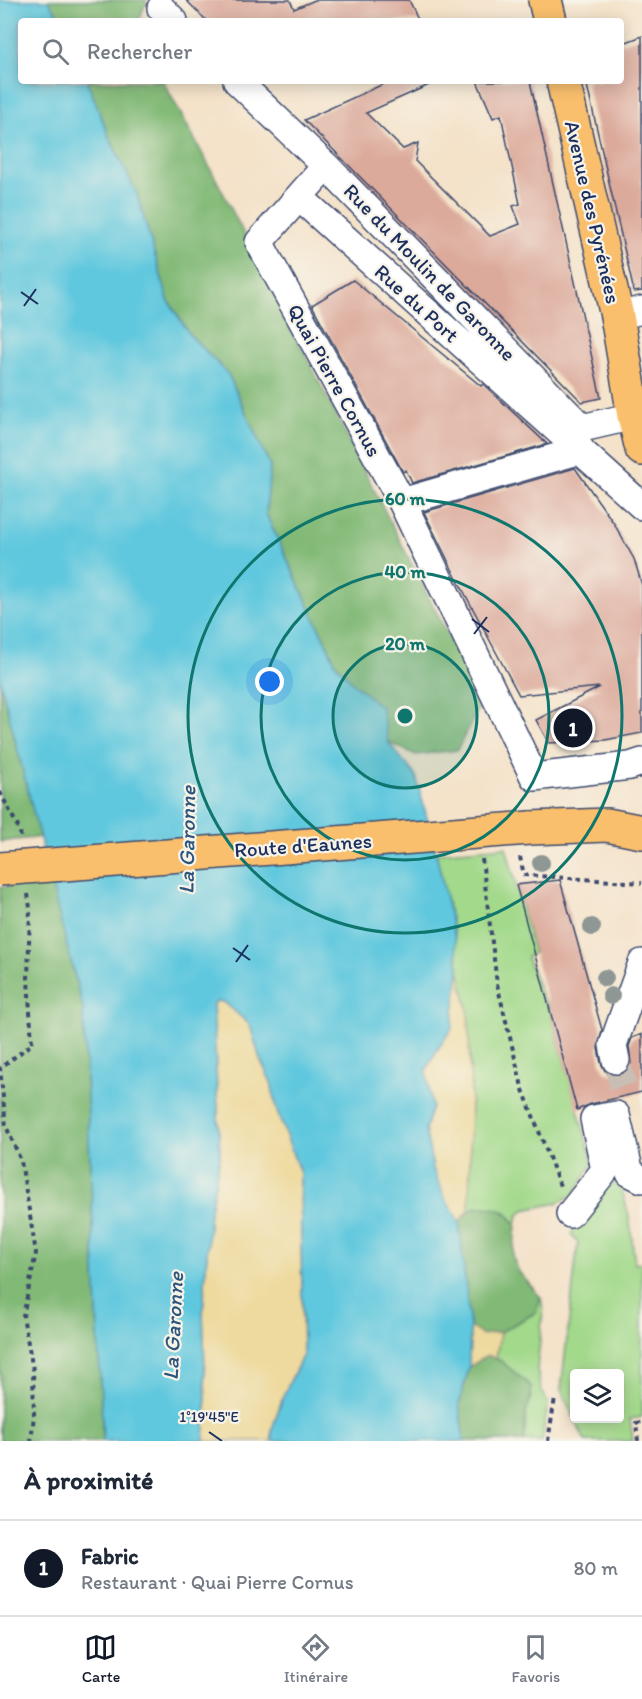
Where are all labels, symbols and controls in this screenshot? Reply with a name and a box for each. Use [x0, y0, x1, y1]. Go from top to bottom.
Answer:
search box [18, 18, 624, 84]
icon: search [39, 35, 72, 68]
text: Rechercher [87, 38, 192, 65]
street label: Avenue des Pyrénées [560, 118, 626, 306]
street label: Rue du Moulin de Garonne [339, 178, 521, 366]
street label: Rue du Port [370, 259, 464, 347]
street label: Quai Pierre Cornus [283, 299, 387, 461]
text: 60 m [385, 488, 426, 510]
text: 40 m [384, 561, 426, 583]
text: 20 m [385, 633, 426, 655]
your location [255, 667, 284, 696]
centre of rings [395, 706, 415, 726]
pin: 1 [554, 706, 592, 750]
water label: La Garonne [173, 784, 201, 894]
street label: Route d'Eaunes [233, 828, 373, 862]
water label: La Garonne [157, 1270, 189, 1381]
map controls [570, 1369, 624, 1423]
button: layers [570, 1369, 624, 1423]
text: 1°19'45"E [179, 1408, 239, 1426]
text: À proximité [24, 1464, 153, 1496]
text: Fabric [81, 1543, 139, 1570]
text: 1 [39, 1556, 48, 1580]
text: 80 m [573, 1556, 618, 1580]
text: Restaurant · Quai Pierre Cornus [81, 1570, 354, 1594]
tab: Carte [82, 1631, 120, 1686]
tab: Itinéraire [284, 1631, 348, 1686]
tab: Favoris [512, 1631, 560, 1686]

